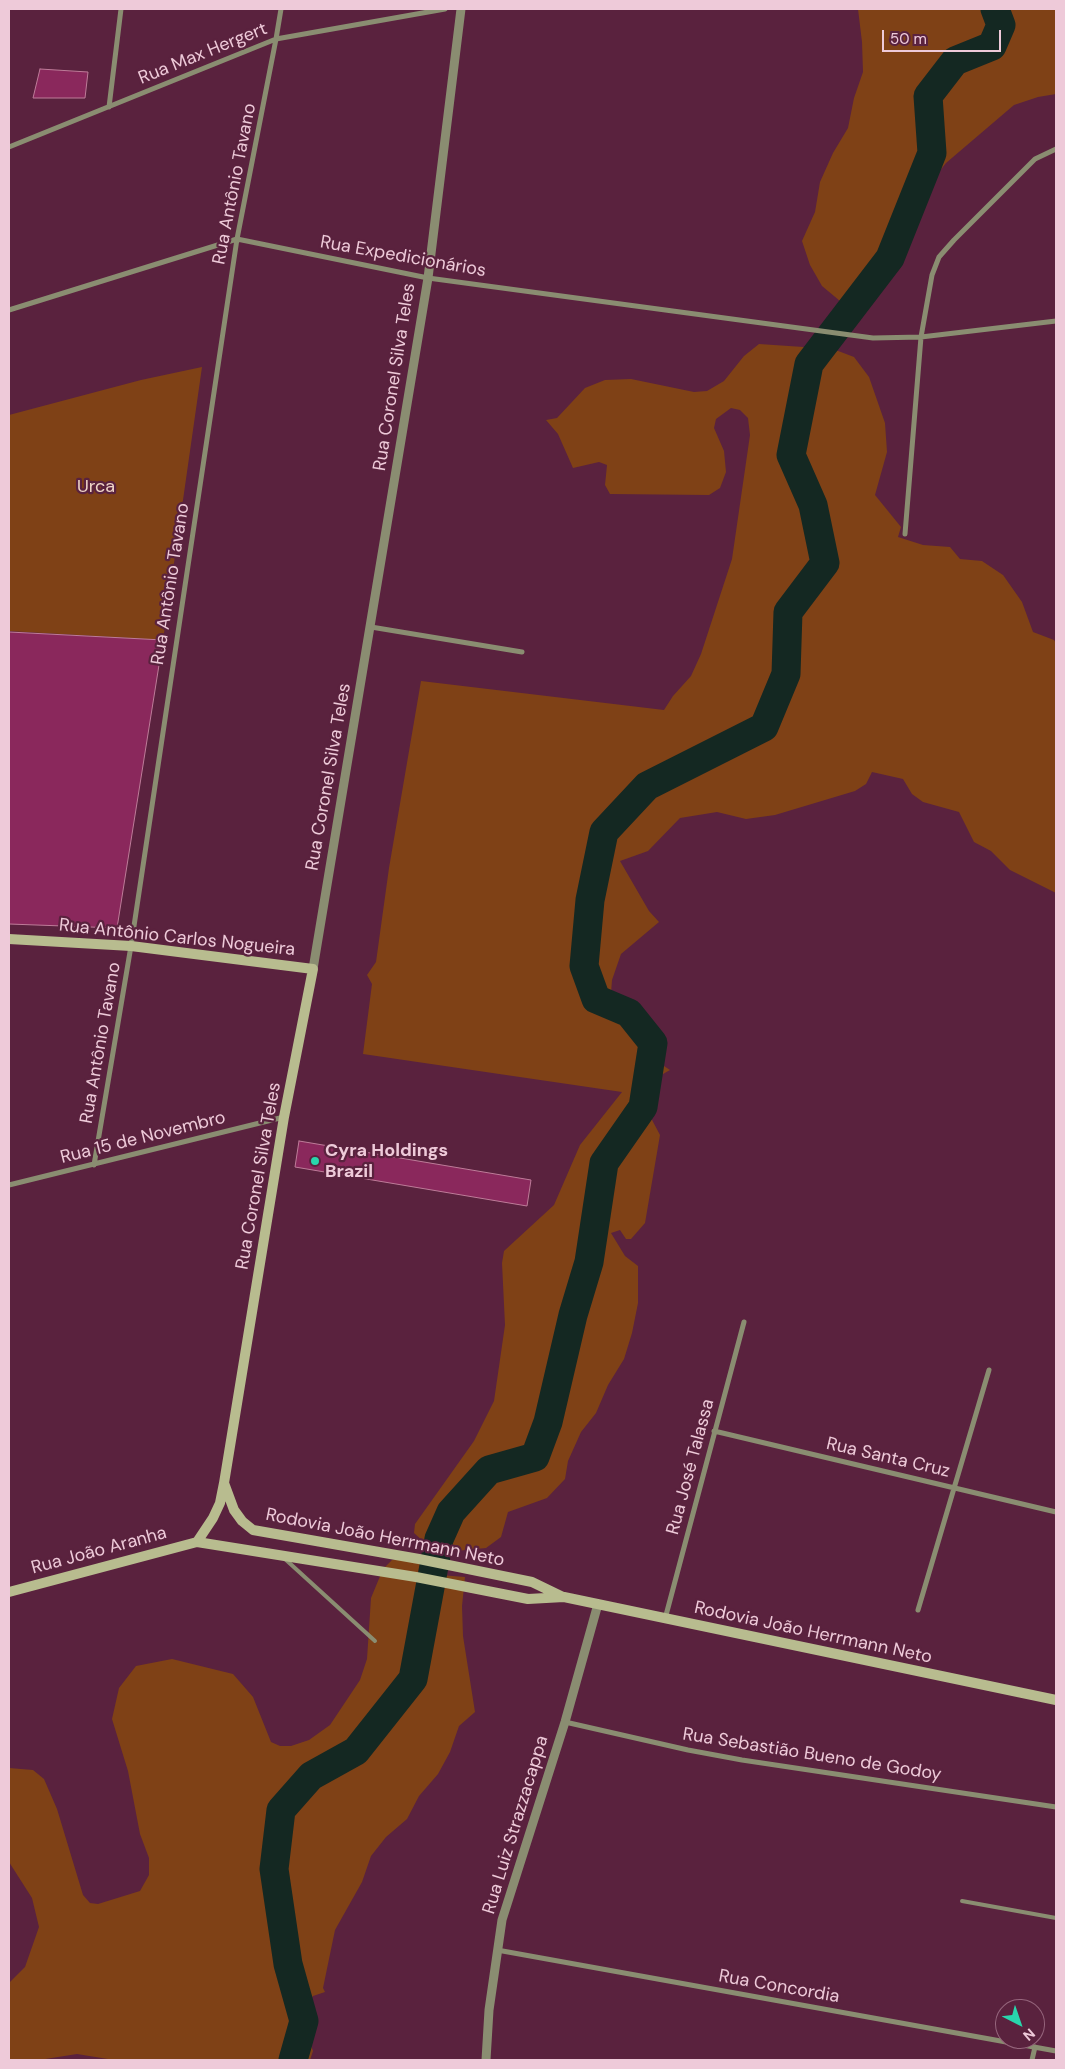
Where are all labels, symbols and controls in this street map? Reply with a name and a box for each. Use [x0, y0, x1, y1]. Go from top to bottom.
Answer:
street label: Rua Max Hergert [136, 18, 270, 90]
scale bar [885, 20, 1004, 52]
text: 50 m [890, 29, 927, 49]
street label: Rua Antônio Tavano [209, 102, 261, 266]
street label: Rua Expedicionários [318, 232, 488, 282]
street label: Rua Coronel Silva Teles [369, 282, 421, 472]
park label: Urca [77, 476, 115, 498]
street label: Rua Antônio Tavano [148, 502, 194, 666]
street label: Rua Coronel Silva Teles [302, 682, 356, 872]
street label: Rua Antônio Carlos Nogueira [58, 915, 296, 961]
street label: Rua Antônio Tavano [76, 961, 126, 1125]
street label: Rua Coronel Silva Teles [232, 1081, 286, 1271]
street label: Rua 15 de Novembro [58, 1107, 228, 1169]
place label: Cyra Holdings Brazil [325, 1140, 448, 1182]
marker: Cyra Holdings Brazil [309, 1155, 321, 1167]
street label: Rua José Talassa [663, 1397, 719, 1537]
street label: Rua Santa Cruz [824, 1433, 952, 1483]
street label: Rodovia João Herrmann Neto [264, 1504, 506, 1572]
street label: Rua João Aranha [29, 1523, 169, 1579]
street label: Rodovia João Herrmann Neto [692, 1597, 934, 1669]
street label: Rua Sebastião Bueno de Godoy [681, 1724, 943, 1786]
street label: Rua Luiz Strazzacappa [479, 1733, 553, 1917]
street label: Rua Concordia [717, 1966, 841, 2008]
north arrow [995, 1999, 1045, 2049]
text: N [1019, 2024, 1039, 2045]

